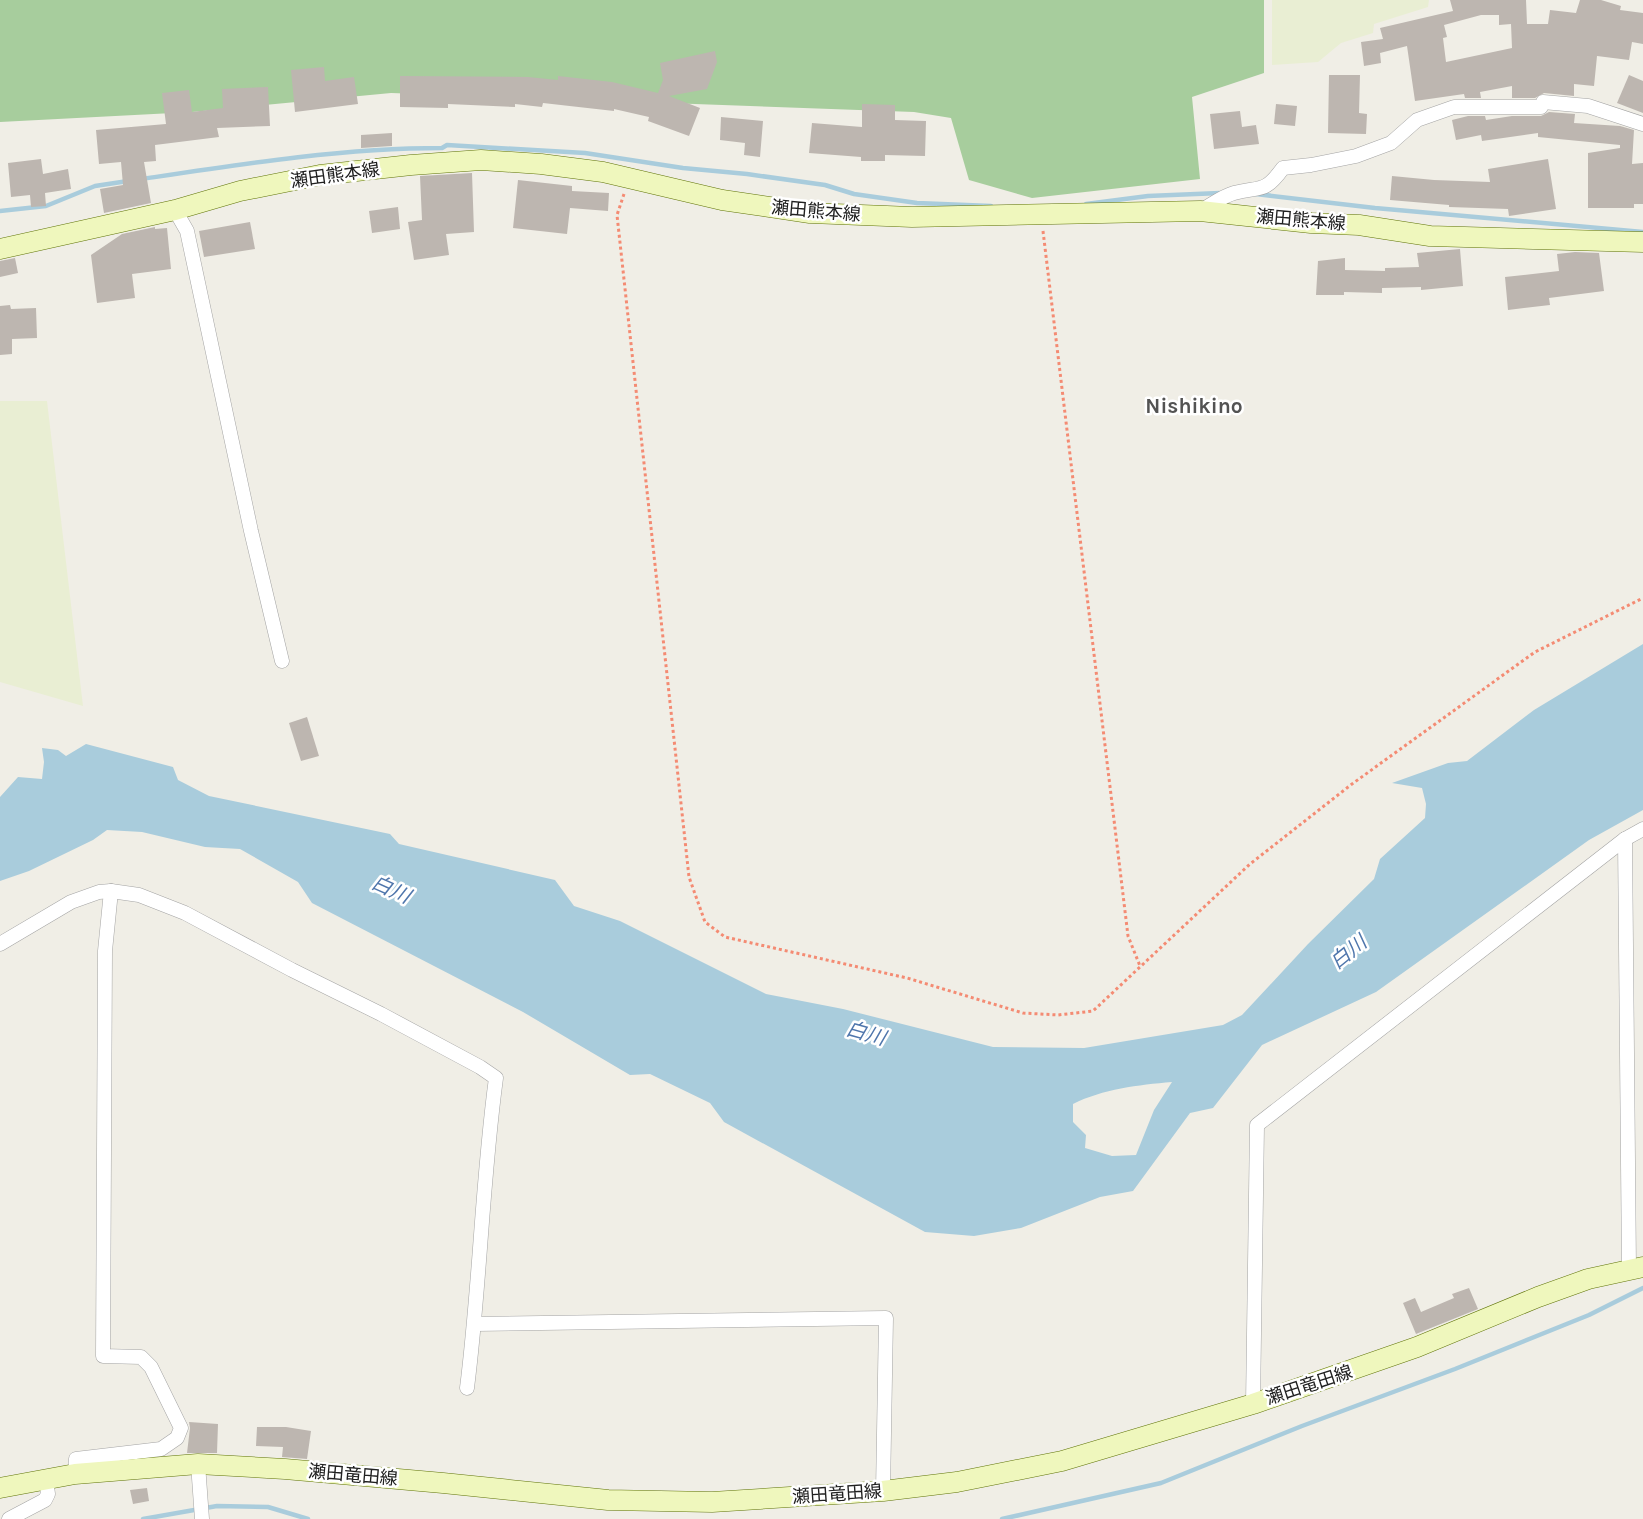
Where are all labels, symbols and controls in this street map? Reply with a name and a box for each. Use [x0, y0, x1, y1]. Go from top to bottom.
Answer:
street label: 瀬田熊本線 [289, 158, 381, 192]
street label: 瀬田熊本線 [770, 196, 862, 226]
street label: 瀬田熊本線 [1255, 205, 1347, 235]
district label: Nishikino [1145, 394, 1243, 418]
water label: 白川 [368, 871, 416, 909]
water label: 白川 [1326, 930, 1373, 974]
water label: 白川 [843, 1017, 890, 1051]
street label: 瀬田竜田線 [1263, 1361, 1355, 1409]
street label: 瀬田竜田線 [307, 1460, 399, 1490]
street label: 瀬田竜田線 [791, 1480, 883, 1508]

